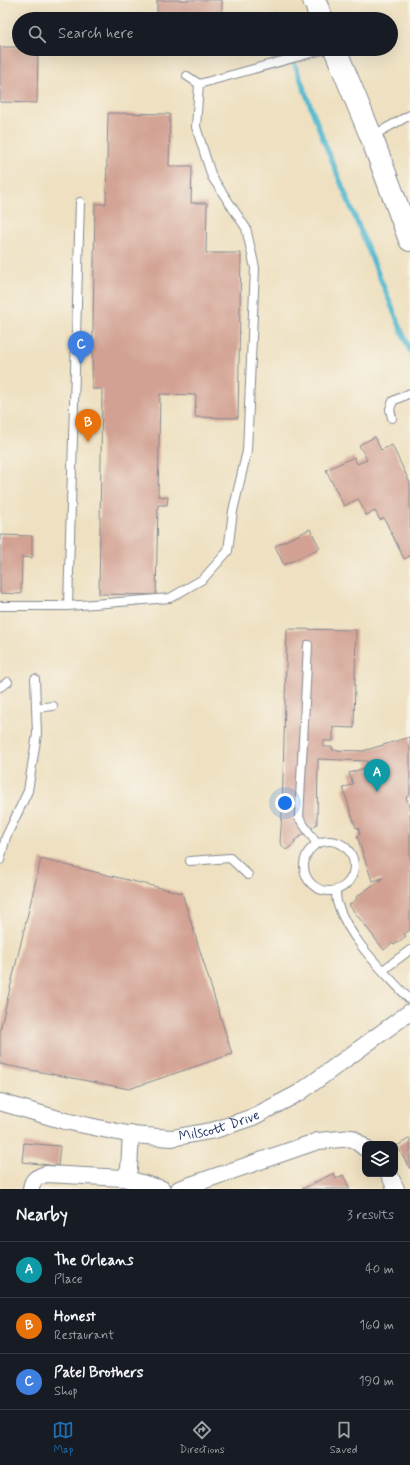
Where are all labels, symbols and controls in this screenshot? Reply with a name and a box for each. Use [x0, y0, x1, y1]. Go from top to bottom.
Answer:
search box [12, 12, 398, 56]
icon: search [26, 23, 48, 45]
text: Search here [58, 24, 134, 44]
pin: C [68, 331, 94, 364]
pin: B [75, 409, 101, 442]
pin: A [364, 759, 390, 792]
your location [275, 793, 295, 813]
street label: Milscott Drive [177, 1106, 263, 1146]
map controls [362, 1141, 398, 1177]
button: layers [362, 1141, 398, 1177]
text: Nearby [16, 1204, 68, 1226]
text: 3 results [347, 1207, 394, 1224]
text: The Orleans [54, 1251, 134, 1271]
text: A [25, 1261, 33, 1278]
text: 40 m [365, 1261, 394, 1278]
text: Place [54, 1271, 83, 1288]
text: Honest [54, 1307, 96, 1327]
text: B [25, 1317, 33, 1334]
text: 160 m [359, 1317, 394, 1334]
text: Restaurant [54, 1327, 114, 1344]
text: Patel Brothers [54, 1363, 144, 1383]
text: C [24, 1373, 34, 1390]
text: 190 m [359, 1373, 394, 1390]
text: Shop [54, 1383, 78, 1400]
tab: Map [52, 1419, 74, 1457]
tab: Directions [179, 1419, 225, 1457]
tab: Saved [330, 1419, 357, 1457]

